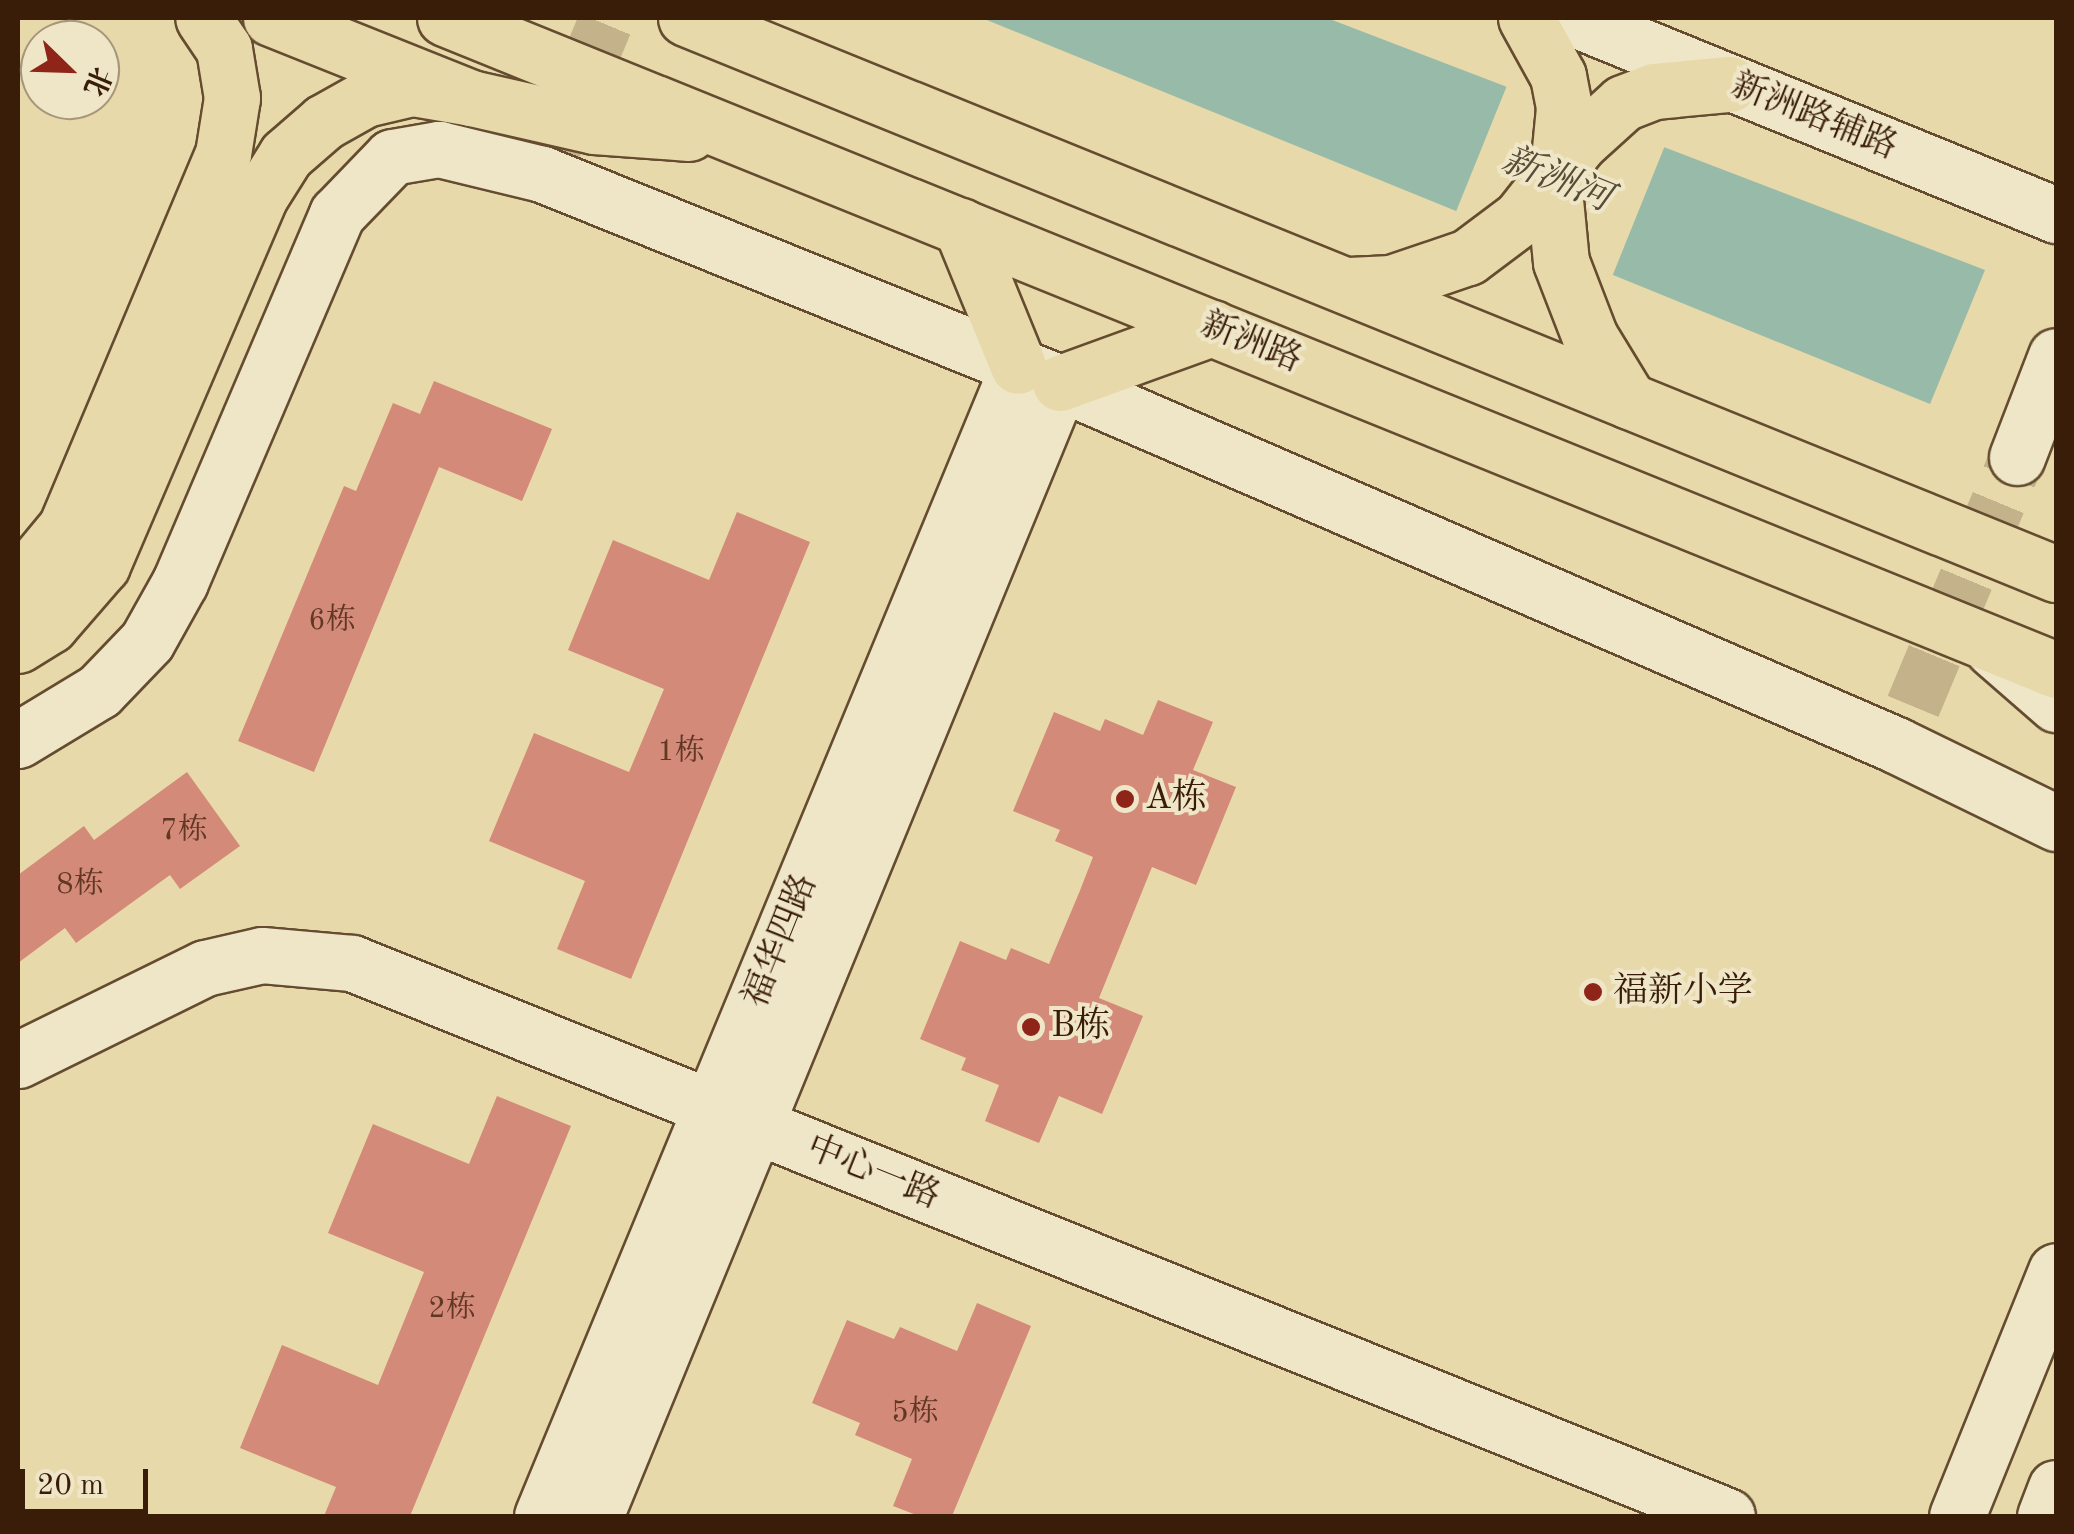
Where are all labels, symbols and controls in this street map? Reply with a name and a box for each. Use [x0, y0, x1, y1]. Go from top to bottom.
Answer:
north arrow [20, 20, 120, 120]
text: 北 [77, 63, 114, 99]
street label: 新洲路辅路 [1725, 65, 1903, 169]
water label: 新洲河 [1495, 139, 1617, 223]
street label: 新洲路 [1194, 304, 1308, 382]
house number: 6栋 [308, 603, 356, 639]
house number: 1栋 [657, 734, 705, 770]
place label: A栋 [1145, 778, 1207, 820]
marker: A栋 [1114, 788, 1136, 810]
house number: 7栋 [160, 813, 208, 849]
house number: 8栋 [56, 867, 104, 903]
street label: 福华四路 [735, 868, 827, 1014]
place label: 福新小学 [1613, 971, 1753, 1013]
marker: 福新小学 [1582, 981, 1604, 1003]
place label: B栋 [1051, 1006, 1110, 1048]
marker: B栋 [1020, 1016, 1042, 1038]
street label: 中心一路 [800, 1127, 946, 1219]
house number: 2栋 [428, 1291, 476, 1327]
house number: 5栋 [891, 1395, 939, 1431]
scale bar [25, 1449, 152, 1511]
text: 20 m [37, 1471, 104, 1501]

